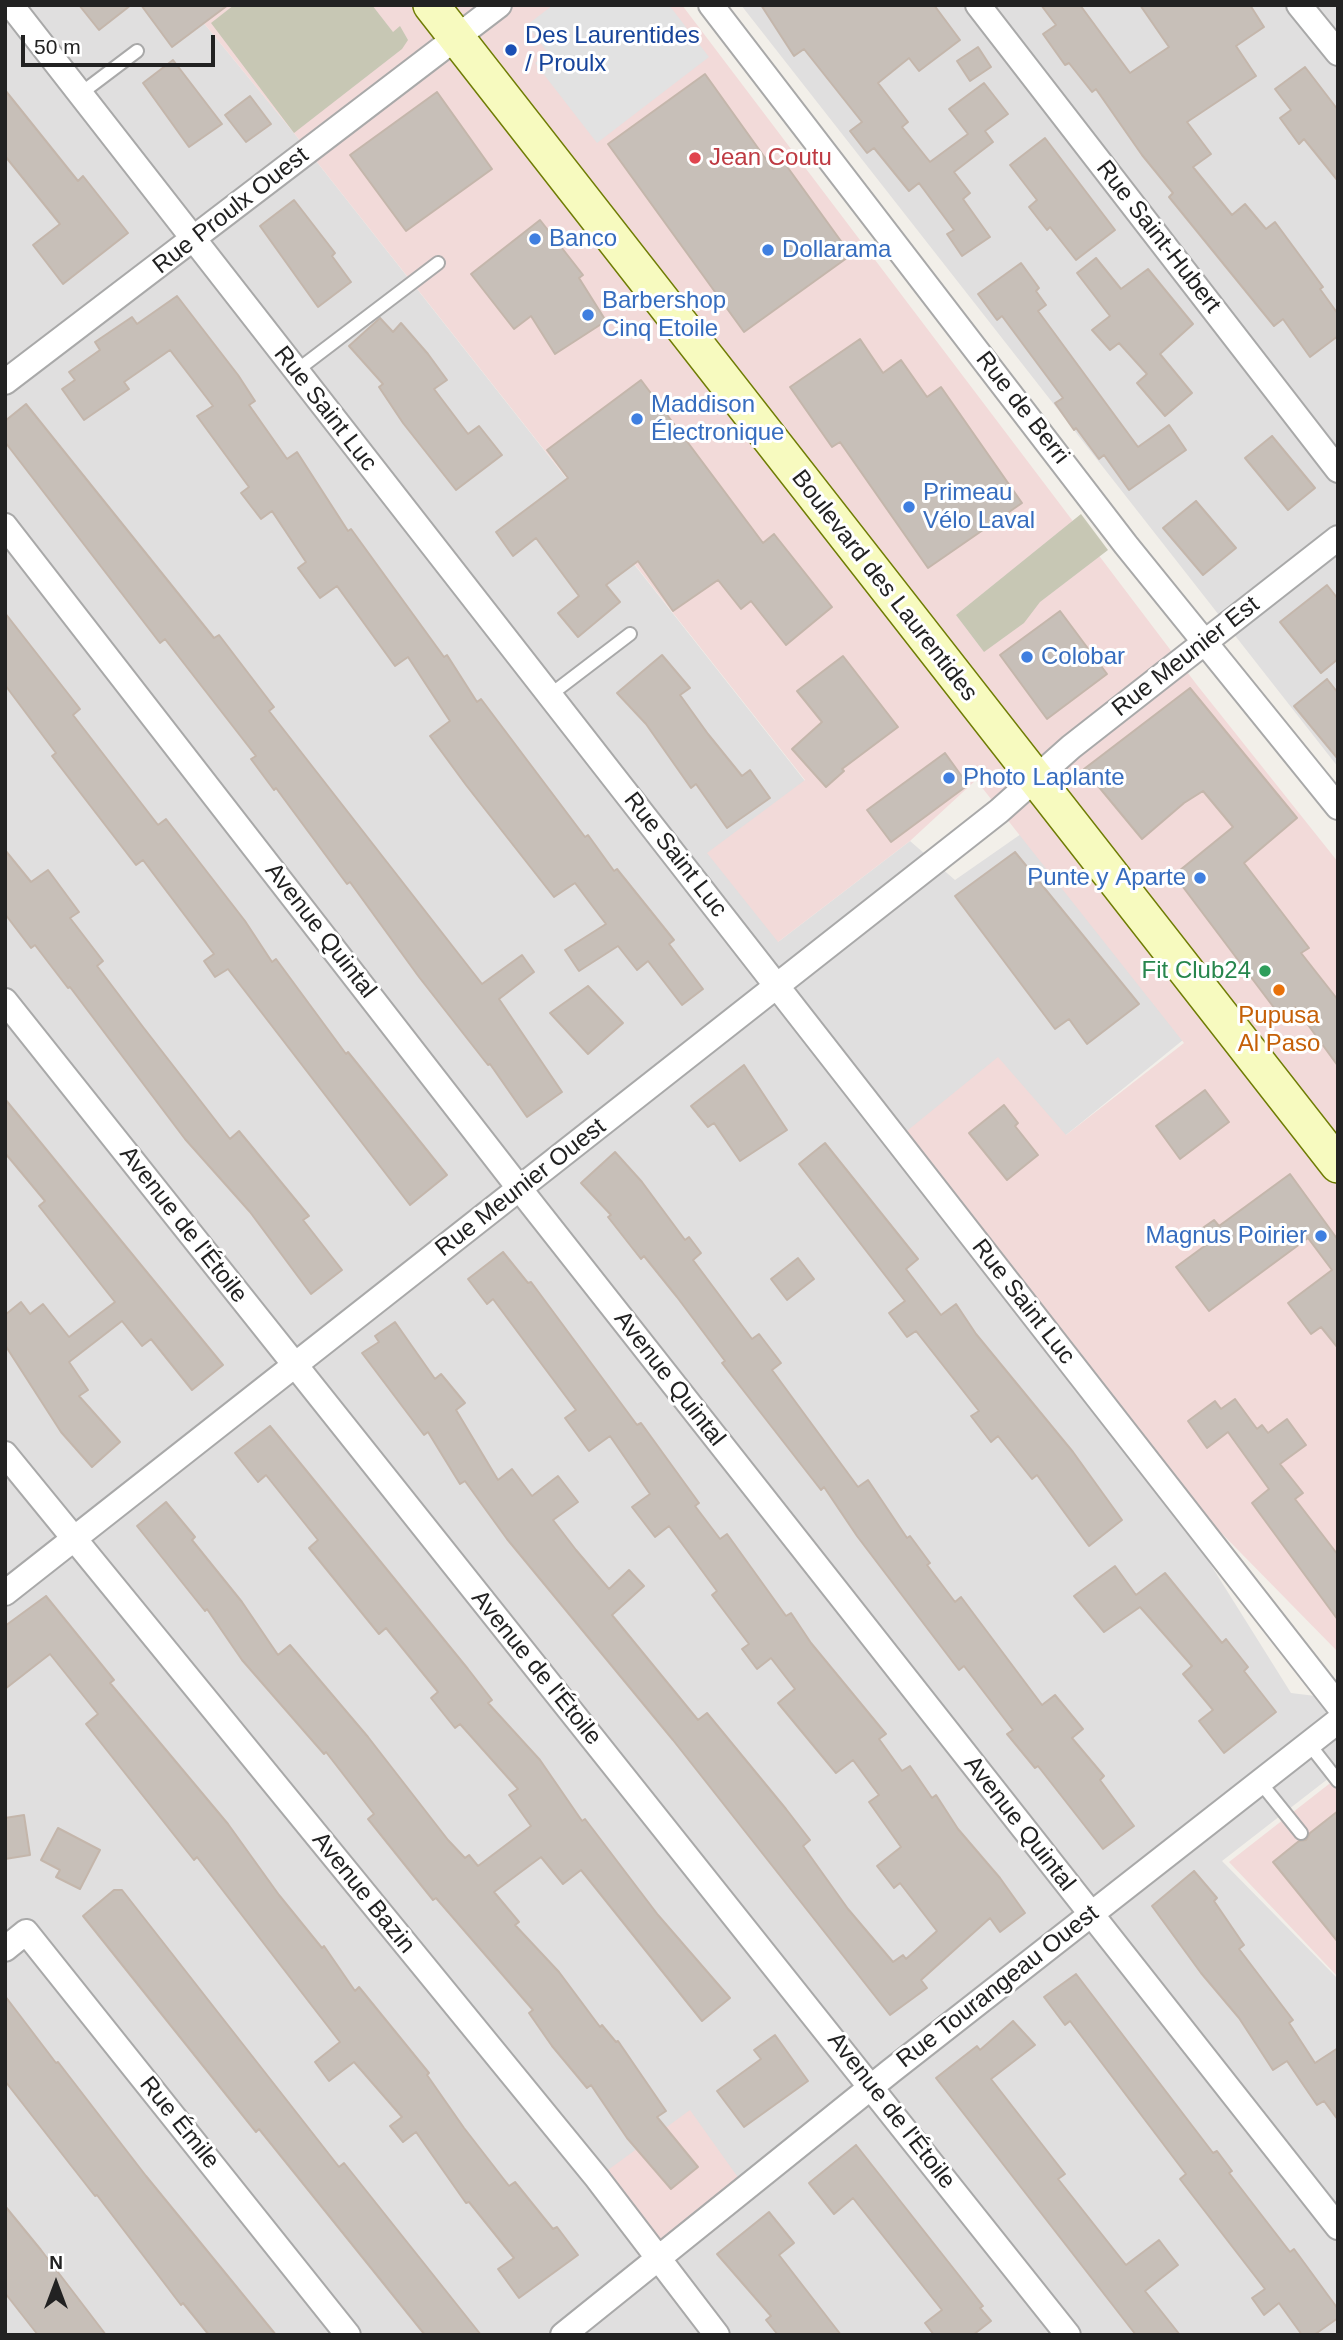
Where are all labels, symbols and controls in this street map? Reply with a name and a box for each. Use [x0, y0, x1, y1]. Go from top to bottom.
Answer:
scale bar [24, 21, 219, 65]
place label: Des Laurentides / Proulx [525, 22, 700, 78]
text: 50 m [34, 35, 81, 58]
marker: Des Laurentides / Proulx [503, 42, 519, 58]
street label: Rue Proulx Ouest [148, 141, 314, 281]
place label: Jean Coutu [709, 144, 832, 172]
marker: Jean Coutu [687, 150, 703, 166]
street label: Rue Saint-Hubert [1090, 155, 1226, 319]
place label: Banco [549, 225, 617, 253]
marker: Banco [527, 231, 543, 247]
place label: Dollarama [782, 236, 891, 264]
marker: Dollarama [760, 242, 776, 258]
place label: Barbershop Cinq Etoile [602, 287, 726, 343]
marker: Barbershop Cinq Etoile [580, 307, 596, 323]
street label: Rue Saint Luc [267, 341, 383, 477]
street label: Rue de Berri [969, 346, 1075, 470]
place label: Maddison Électronique [651, 391, 784, 447]
marker: Maddison Électronique [629, 411, 645, 427]
street label: Boulevard des Laurentides [785, 465, 983, 707]
place label: Primeau Vélo Laval [923, 479, 1035, 535]
marker: Primeau Vélo Laval [901, 499, 917, 515]
street label: Rue Meunier Est [1107, 591, 1265, 723]
place label: Colobar [1041, 643, 1125, 671]
marker: Colobar [1019, 649, 1035, 665]
place label: Photo Laplante [963, 764, 1124, 792]
marker: Photo Laplante [941, 770, 957, 786]
street label: Rue Saint Luc [617, 787, 733, 923]
street label: Avenue Quintal [258, 858, 382, 1004]
place label: Punte y Aparte [1027, 864, 1186, 892]
marker: Punte y Aparte [1192, 870, 1208, 886]
place label: Fit Club24 [1142, 957, 1251, 985]
marker: Fit Club24 [1257, 963, 1273, 979]
marker: Pupusa Al Paso [1271, 982, 1287, 998]
place label: Pupusa Al Paso [1238, 1002, 1320, 1058]
street label: Rue Meunier Ouest [430, 1113, 612, 1263]
street label: Avenue de l'Étoile [113, 1141, 253, 1309]
place label: Magnus Poirier [1146, 1222, 1307, 1250]
marker: Magnus Poirier [1313, 1228, 1329, 1244]
street label: Rue Saint Luc [965, 1234, 1081, 1370]
street label: Avenue Quintal [607, 1306, 731, 1452]
street label: Avenue de l'Étoile [465, 1585, 607, 1751]
street label: Avenue Quintal [957, 1751, 1081, 1897]
street label: Avenue Bazin [305, 1827, 421, 1959]
street label: Rue Tourangeau Ouest [891, 1899, 1105, 2075]
street label: Avenue de l'Étoile [821, 2027, 961, 2195]
street label: Rue Émile [133, 2071, 225, 2175]
north arrow [21, 2249, 91, 2319]
text: N [49, 2252, 63, 2273]

